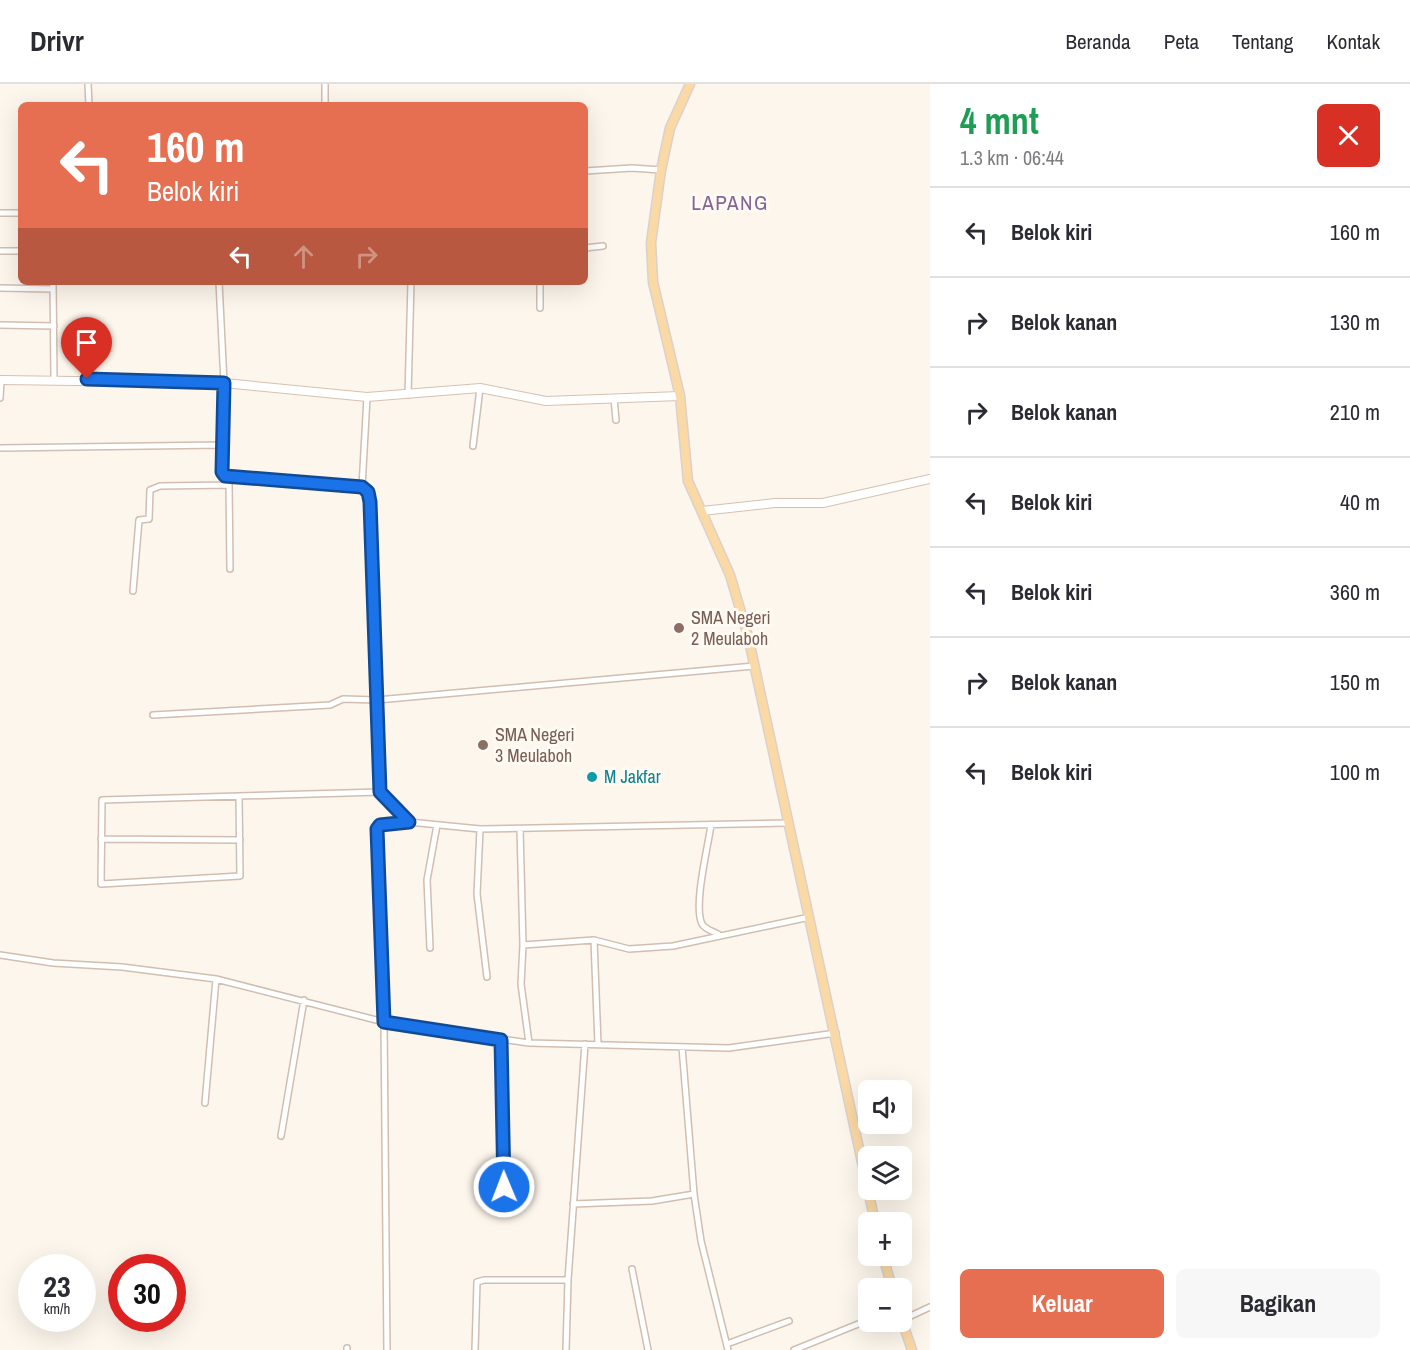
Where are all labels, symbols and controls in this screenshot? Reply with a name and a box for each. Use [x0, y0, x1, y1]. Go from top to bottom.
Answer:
text: Drivr [30, 22, 84, 60]
text: Beranda [1066, 27, 1131, 56]
text: Peta [1164, 27, 1199, 56]
text: Tentang [1232, 27, 1293, 56]
text: Kontak [1326, 27, 1380, 56]
text: 4 mnt [960, 97, 1039, 145]
button: close [1317, 104, 1380, 167]
text: 160 m [147, 119, 245, 175]
icon: left [48, 126, 126, 204]
text: 1.3 km · 06:44 [960, 144, 1064, 171]
text: Belok kiri [147, 173, 239, 209]
district label: LAPANG [691, 188, 769, 217]
icon: left [960, 216, 993, 249]
text: Belok kiri [1011, 217, 1092, 247]
text: 160 m [1330, 217, 1380, 247]
icon: left [224, 240, 257, 273]
icon: ahead [287, 240, 320, 273]
icon: right [350, 240, 383, 273]
icon: right [960, 306, 993, 339]
text: Belok kanan [1011, 307, 1117, 337]
text: 130 m [1330, 307, 1380, 337]
pin [61, 317, 112, 379]
icon: arrive [70, 326, 103, 359]
icon: right [960, 396, 993, 429]
text: Belok kanan [1011, 397, 1117, 427]
text: 210 m [1330, 397, 1380, 427]
icon: left [960, 486, 993, 519]
text: Belok kiri [1011, 487, 1092, 517]
text: 40 m [1340, 487, 1380, 517]
icon: left [960, 576, 993, 609]
text: Belok kiri [1011, 577, 1092, 607]
text: 360 m [1330, 577, 1380, 607]
place label: SMA Negeri 2 Meulaboh [691, 605, 771, 651]
marker: SMA Negeri 2 Meulaboh [672, 621, 686, 635]
icon: right [960, 666, 993, 699]
text: Belok kanan [1011, 667, 1117, 697]
text: 150 m [1330, 667, 1380, 697]
place label: SMA Negeri 3 Meulaboh [495, 722, 575, 768]
marker: SMA Negeri 3 Meulaboh [476, 738, 490, 752]
icon: left [960, 756, 993, 789]
text: Belok kiri [1011, 757, 1092, 787]
text: 100 m [1330, 757, 1380, 787]
place label: M Jakfar [604, 764, 661, 789]
marker: M Jakfar [585, 770, 599, 784]
map controls [858, 1080, 912, 1332]
button: sound [858, 1080, 912, 1134]
button: layers [858, 1146, 912, 1200]
position arrow [472, 1155, 536, 1219]
button: + [858, 1212, 912, 1266]
speed limit sign: 30 [108, 1254, 186, 1332]
text: 23 [43, 1266, 71, 1306]
button: Keluar [960, 1269, 1164, 1338]
button: Bagikan [1176, 1269, 1380, 1338]
button: − [858, 1278, 912, 1332]
text: km/h [44, 1298, 70, 1319]

